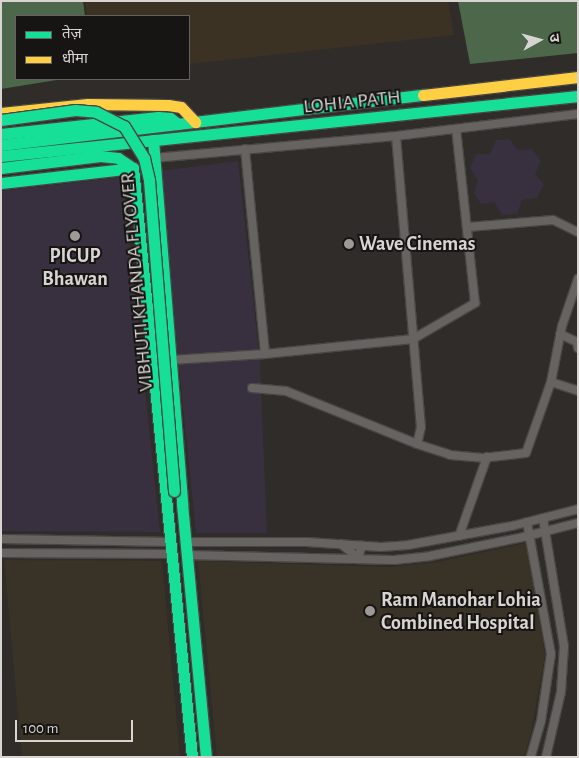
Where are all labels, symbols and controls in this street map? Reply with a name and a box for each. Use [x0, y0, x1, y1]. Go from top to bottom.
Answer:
legend [15, 15, 190, 80]
north arrow [514, 15, 564, 65]
text: तेज़ [62, 26, 82, 41]
text: उ [546, 33, 561, 43]
text: धीमा [62, 51, 88, 66]
street label: LOHIA PATH [302, 85, 402, 119]
street label: VIBHUTI KHANDA FLYOVER [115, 172, 159, 392]
marker: PICUP Bhawan [69, 230, 81, 242]
place label: Wave Cinemas [359, 232, 476, 256]
marker: Wave Cinemas [343, 238, 355, 250]
place label: PICUP Bhawan [42, 244, 108, 291]
place label: Ram Manohar Lohia Combined Hospital [381, 588, 541, 635]
marker: Ram Manohar Lohia Combined Hospital [363, 604, 377, 618]
scale bar [18, 710, 135, 742]
text: 100 m [23, 721, 58, 736]

